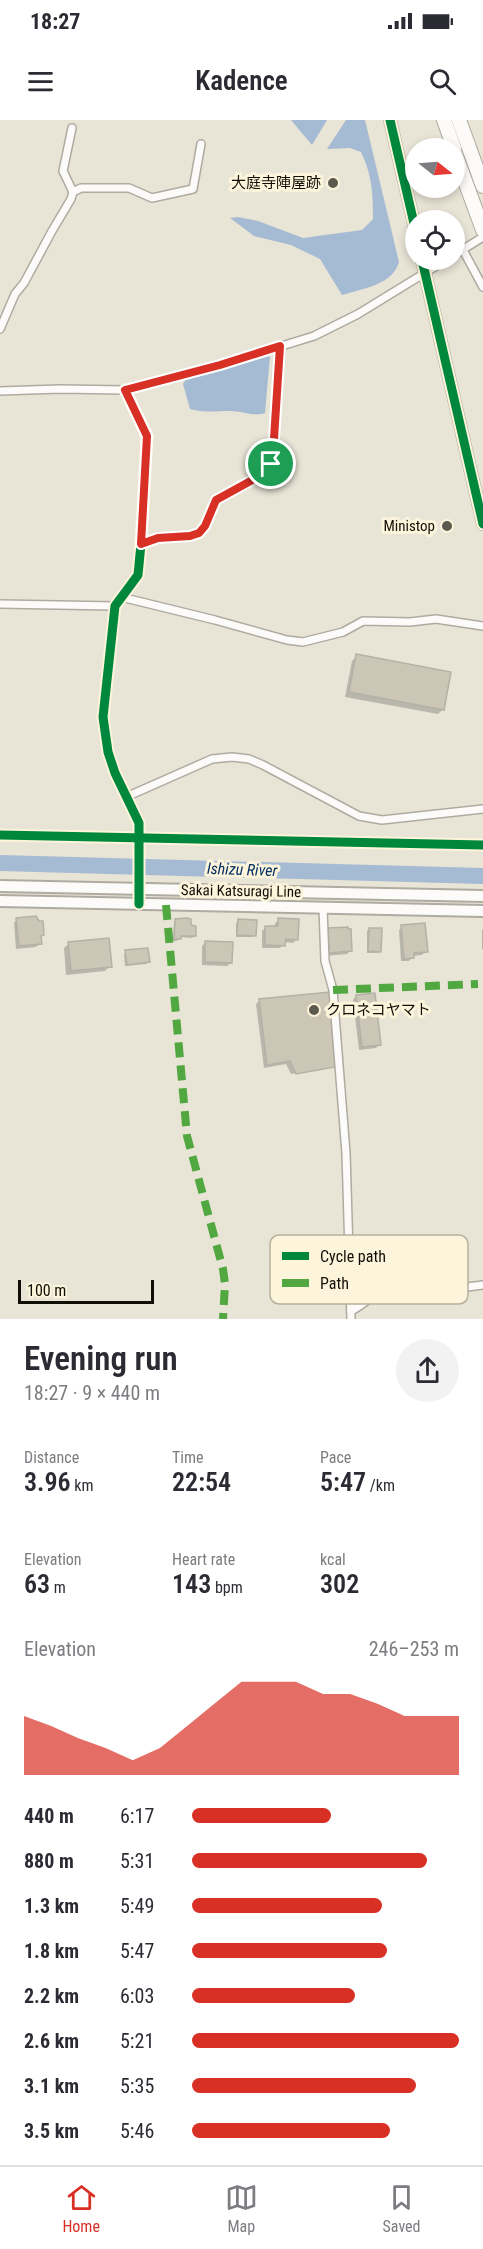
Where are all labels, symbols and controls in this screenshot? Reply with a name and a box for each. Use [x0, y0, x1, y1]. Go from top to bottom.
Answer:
text: 18:27 [30, 9, 81, 34]
icon: menu [24, 65, 57, 98]
text: Kadence [195, 65, 288, 97]
icon: search [426, 65, 459, 98]
north arrow [405, 138, 465, 198]
map controls [405, 138, 465, 270]
place label: 大庭寺陣屋跡 [231, 174, 321, 192]
marker: 大庭寺陣屋跡 [326, 176, 340, 190]
button: locate [405, 210, 465, 270]
pin [245, 438, 296, 489]
icon: arrive [254, 447, 287, 480]
place label: Ministop [383, 517, 435, 535]
marker: Ministop [440, 519, 454, 533]
water label: Ishizu River [207, 859, 279, 880]
street label: Sakai Katsuragi Line [181, 881, 301, 901]
place label: クロネコヤマト [326, 1001, 431, 1019]
marker: クロネコヤマト [307, 1003, 321, 1017]
legend [270, 1235, 468, 1304]
text: Cycle path [320, 1247, 386, 1266]
text: Path [320, 1274, 349, 1293]
scale bar [18, 1277, 154, 1304]
text: 100 m [27, 1281, 66, 1300]
text: Evening run [24, 1339, 178, 1378]
button: share [396, 1339, 459, 1402]
text: 18:27 · 9 × 440 m [24, 1381, 160, 1405]
text: Distance [24, 1448, 79, 1467]
text: Time [172, 1448, 204, 1467]
text: Pace [320, 1448, 351, 1467]
text: 3.96 [24, 1467, 71, 1497]
text: 22:54 [172, 1467, 231, 1497]
text: 5:47 [320, 1467, 366, 1497]
text: km [71, 1476, 94, 1495]
text: /km [366, 1476, 395, 1495]
text: Elevation [24, 1550, 82, 1569]
text: Heart rate [172, 1550, 235, 1569]
text: kcal [320, 1550, 346, 1569]
text: 63 [24, 1569, 50, 1599]
text: 143 [172, 1569, 211, 1599]
text: 302 [320, 1569, 359, 1599]
text: m [50, 1578, 66, 1597]
text: bpm [211, 1578, 243, 1597]
text: Elevation [24, 1637, 96, 1661]
text: 246–253 m [369, 1637, 459, 1661]
text: 440 m [24, 1804, 74, 1828]
text: 6:17 [120, 1804, 154, 1828]
text: 880 m [24, 1849, 74, 1873]
text: 5:31 [120, 1849, 154, 1873]
text: 1.3 km [24, 1894, 79, 1918]
text: 5:49 [120, 1894, 154, 1918]
text: 1.8 km [24, 1939, 79, 1963]
text: 5:47 [120, 1939, 154, 1963]
text: 2.2 km [24, 1984, 79, 2008]
text: 6:03 [120, 1984, 154, 2008]
text: 2.6 km [24, 2029, 79, 2053]
text: 5:21 [120, 2029, 154, 2053]
text: 3.1 km [24, 2074, 79, 2098]
text: 5:35 [120, 2074, 154, 2098]
text: 3.5 km [24, 2119, 79, 2143]
text: 5:46 [120, 2119, 154, 2143]
tab: Home [62, 2181, 100, 2236]
tab: Map [225, 2181, 258, 2236]
tab: Saved [383, 2181, 421, 2236]

